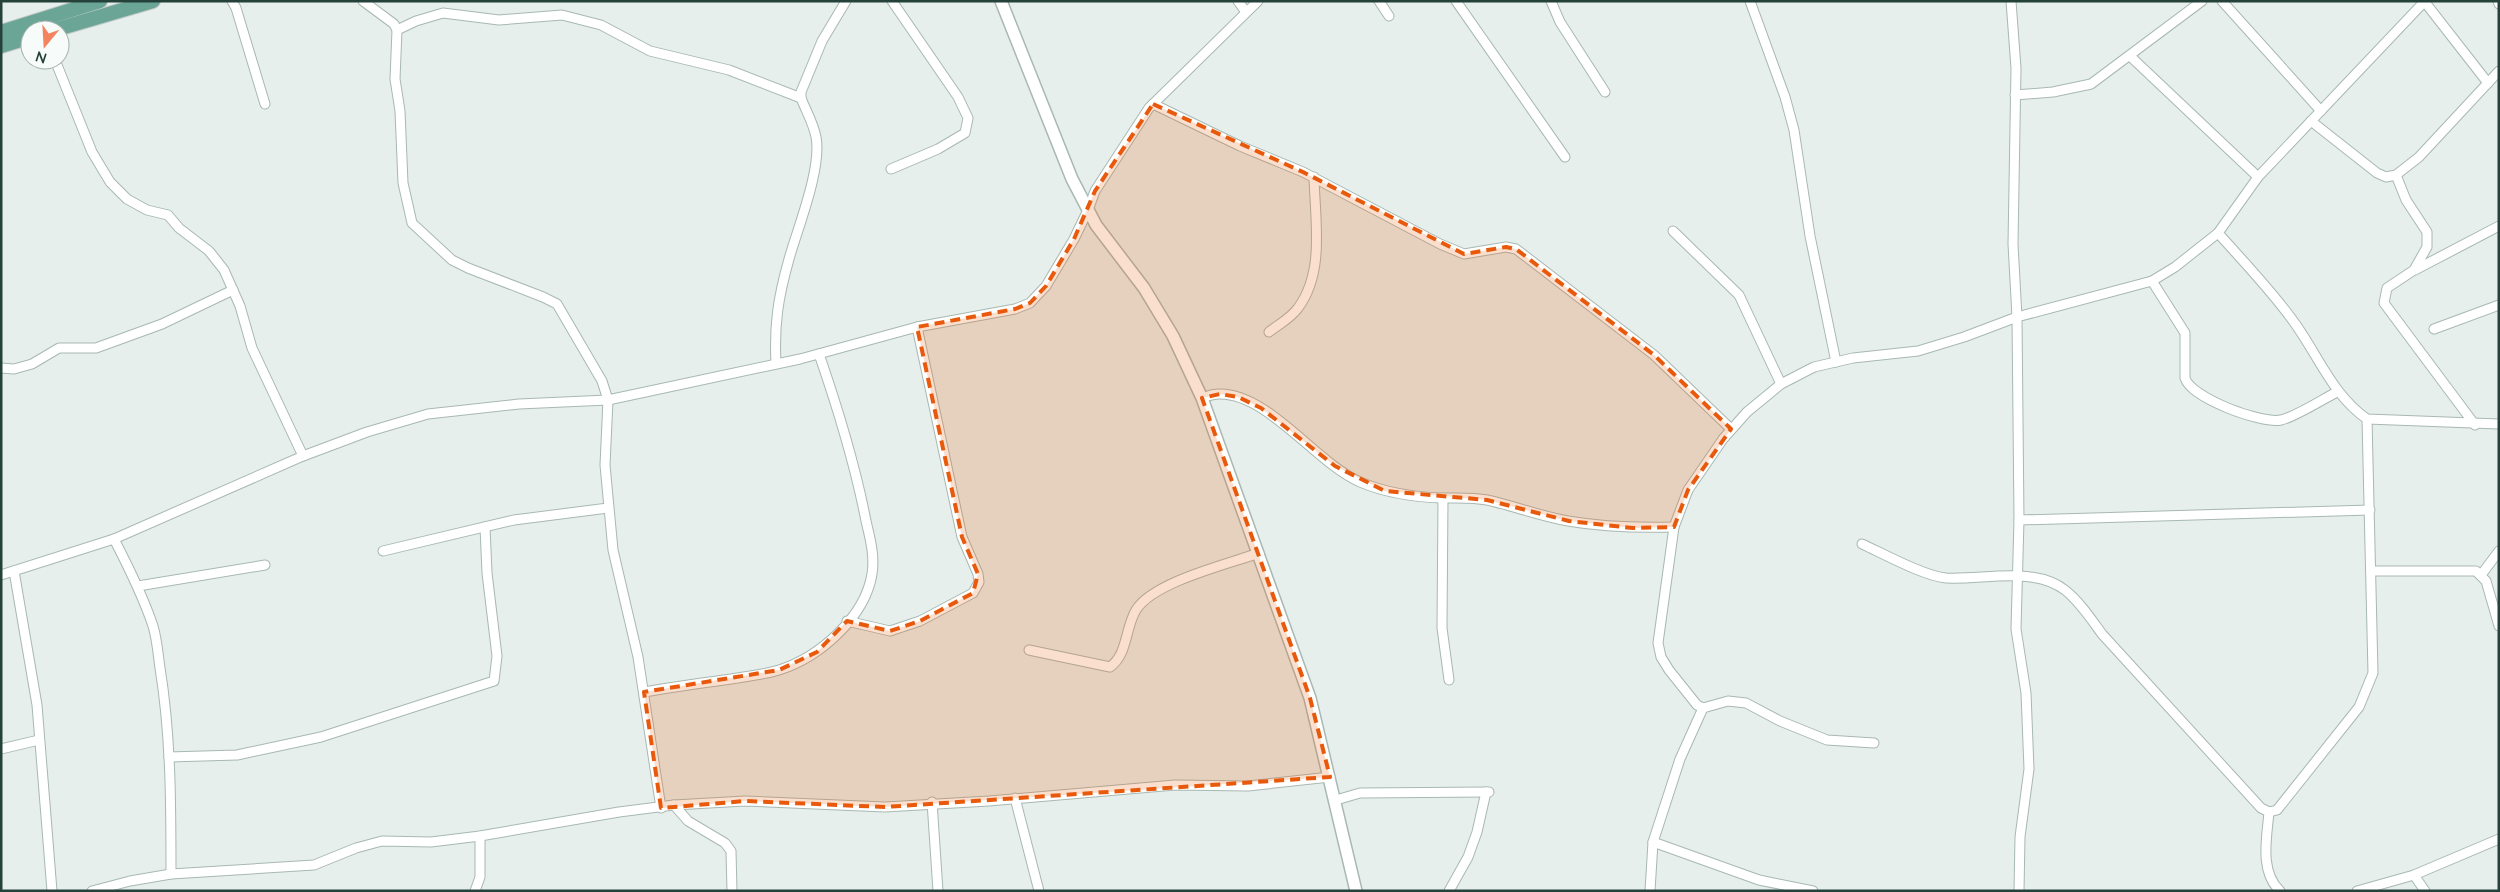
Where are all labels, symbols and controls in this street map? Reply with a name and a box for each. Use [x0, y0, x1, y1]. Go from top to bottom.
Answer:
north arrow [20, 20, 70, 70]
text: N [33, 48, 49, 68]

